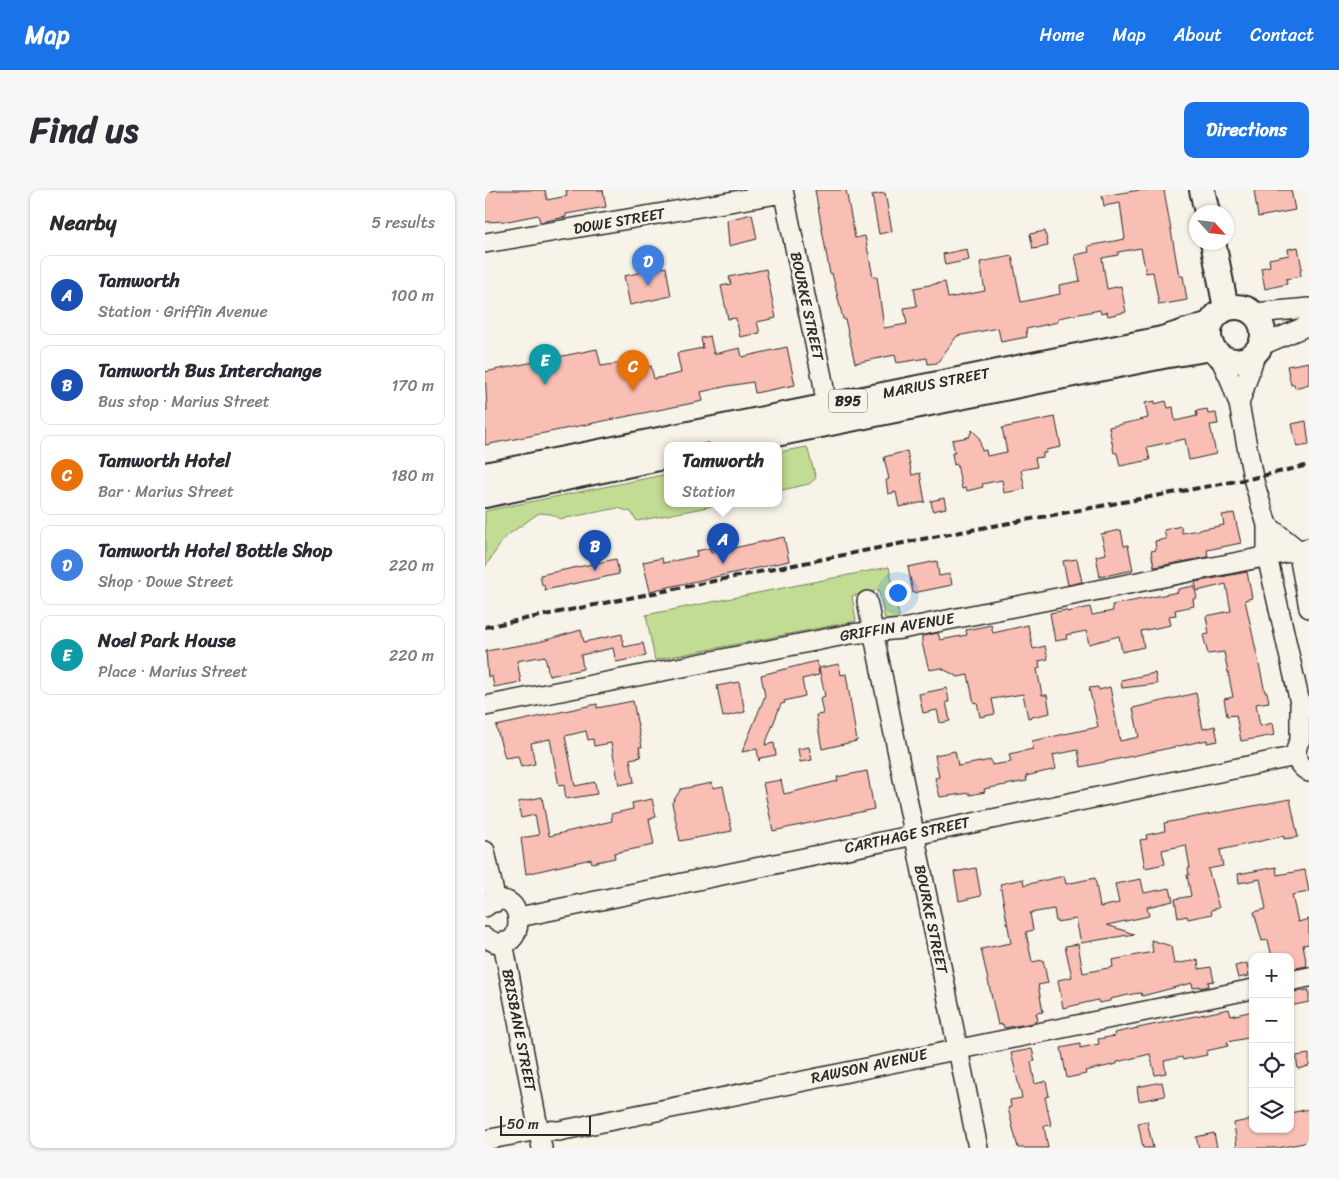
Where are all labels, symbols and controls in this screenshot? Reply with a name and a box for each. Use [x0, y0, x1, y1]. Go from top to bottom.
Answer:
text: Map [25, 14, 69, 56]
text: Home [1040, 19, 1085, 51]
text: Map [1113, 19, 1146, 51]
text: About [1174, 19, 1222, 51]
text: Contact [1250, 19, 1314, 51]
text: Find us [30, 99, 138, 161]
button: Directions [1184, 102, 1309, 158]
street label: DOWE STREET [571, 200, 668, 242]
text: Nearby [50, 204, 116, 242]
north arrow [1189, 205, 1234, 250]
text: 5 results [371, 208, 435, 237]
pin: D [632, 245, 664, 286]
street label: BOURKE STREET [783, 249, 832, 364]
text: Tamworth [98, 264, 180, 297]
text: A [62, 281, 72, 310]
text: 100 m [390, 281, 434, 310]
text: Station · Griffin Avenue [98, 297, 268, 326]
pin: E [529, 344, 561, 385]
pin: C [617, 350, 649, 391]
text: Tamworth Bus Interchange [98, 354, 321, 387]
street label: MARIUS STREET [880, 360, 993, 406]
text: B [62, 371, 72, 400]
text: 170 m [391, 371, 434, 400]
text: Bus stop · Marius Street [98, 387, 270, 416]
road number: B95 [829, 390, 867, 412]
popup [664, 442, 782, 507]
text: Tamworth Hotel [98, 444, 230, 477]
text: Tamworth [682, 444, 764, 477]
text: C [62, 461, 72, 490]
text: 180 m [391, 461, 434, 490]
text: Bar · Marius Street [98, 477, 234, 506]
text: Station [682, 477, 735, 506]
pin: A [707, 523, 739, 564]
pin: B [579, 530, 611, 571]
text: Tamworth Hotel Bottle Shop [98, 534, 332, 567]
text: D [62, 551, 72, 580]
text: 220 m [389, 551, 434, 580]
text: Shop · Dowe Street [98, 567, 233, 596]
your location [885, 580, 911, 606]
street label: GRIFFIN AVENUE [838, 605, 958, 649]
text: Noel Park House [98, 624, 236, 657]
text: E [63, 641, 71, 670]
text: 220 m [389, 641, 434, 670]
text: Place · Marius Street [98, 657, 248, 686]
street label: CARTHAGE STREET [842, 809, 973, 861]
street label: BOURKE STREET [907, 862, 956, 977]
map controls [1249, 953, 1294, 1133]
button: + [1249, 953, 1294, 998]
street label: BRISBANE STREET [494, 967, 544, 1095]
button: − [1249, 998, 1294, 1043]
street label: RAWSON AVENUE [808, 1041, 931, 1091]
button: locate [1249, 1043, 1294, 1088]
button: layers [1249, 1088, 1294, 1133]
text: 50 m [507, 1112, 539, 1137]
scale bar [500, 1113, 591, 1136]

